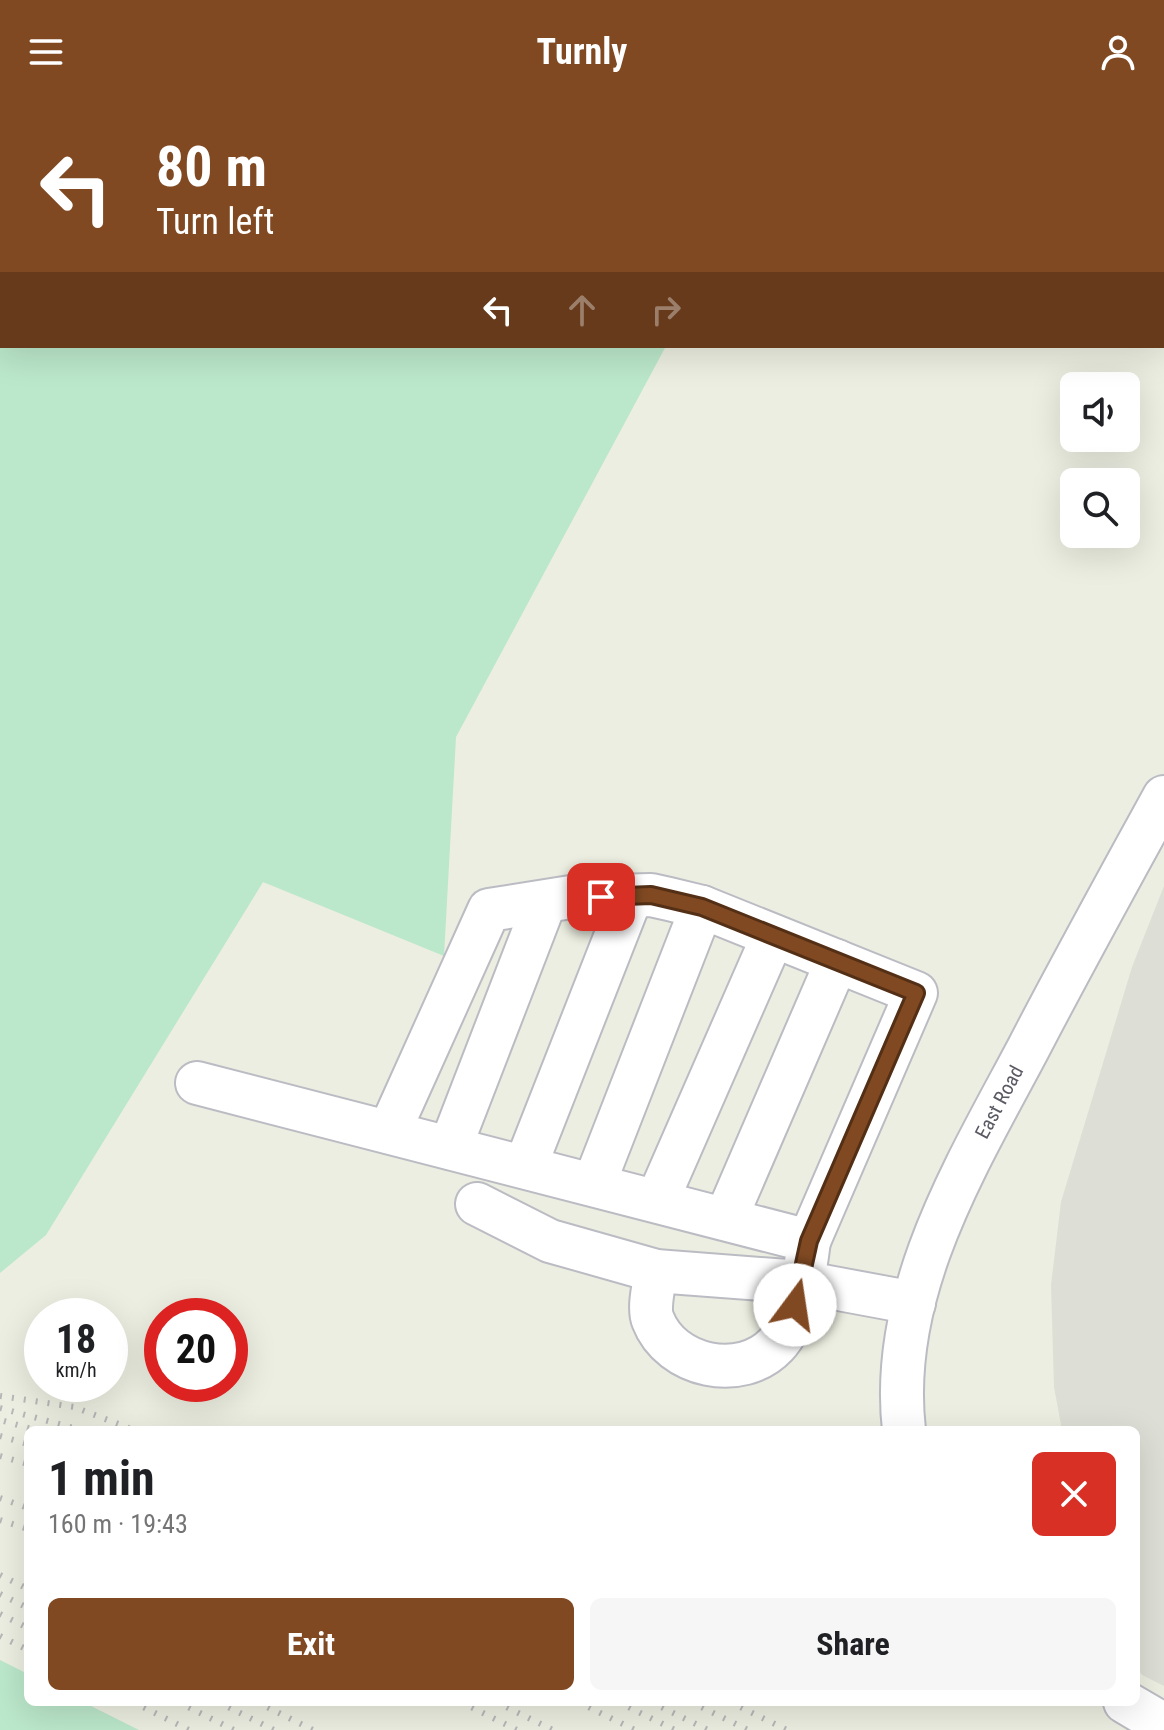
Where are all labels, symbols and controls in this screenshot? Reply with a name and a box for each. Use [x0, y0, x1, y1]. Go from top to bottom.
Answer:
icon: menu [24, 30, 68, 74]
icon: person [1096, 30, 1140, 74]
text: Turnly [537, 31, 627, 73]
text: 80 m [156, 134, 267, 200]
icon: left [24, 136, 128, 240]
text: Turn left [156, 201, 274, 243]
icon: left [476, 288, 520, 332]
icon: ahead [560, 288, 604, 332]
icon: right [644, 288, 688, 332]
map controls [1060, 372, 1140, 548]
button: sound [1060, 372, 1140, 452]
button: search [1060, 468, 1140, 548]
pin [567, 863, 635, 931]
icon: arrive [579, 875, 623, 919]
street label: East Road [970, 1061, 1028, 1143]
position arrow [753, 1263, 837, 1347]
speed limit sign: 20 [144, 1298, 248, 1402]
text: 18 [56, 1316, 96, 1363]
text: km/h [55, 1358, 97, 1382]
text: 1 min [48, 1450, 155, 1507]
button: close [1032, 1452, 1116, 1536]
text: 160 m · 19:43 [48, 1509, 188, 1539]
button: Exit [48, 1598, 574, 1690]
button: Share [590, 1598, 1116, 1690]

